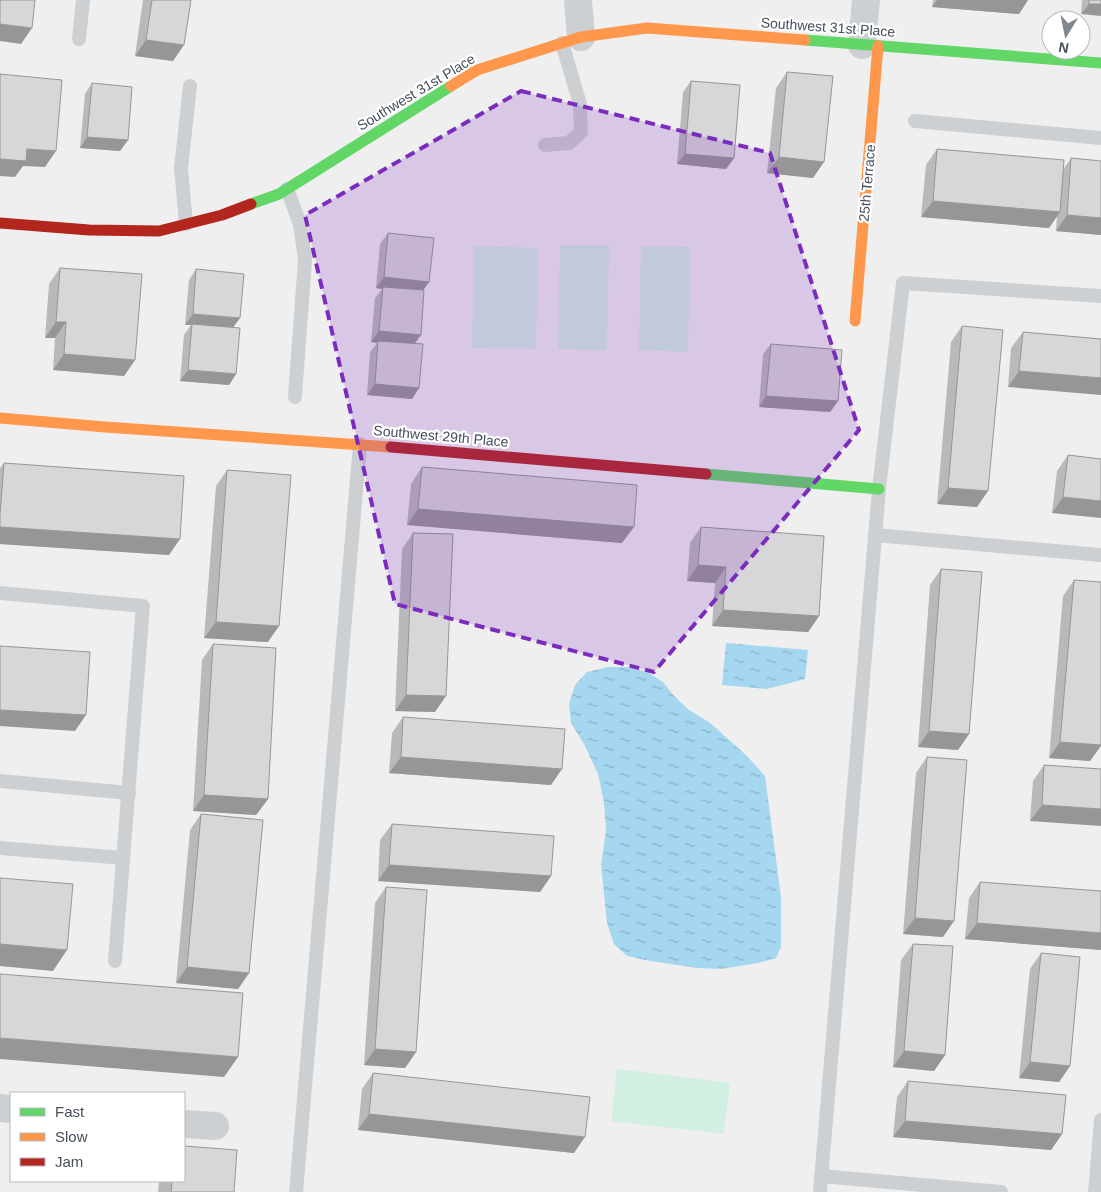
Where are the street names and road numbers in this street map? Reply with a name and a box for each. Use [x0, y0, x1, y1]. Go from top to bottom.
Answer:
street label: Southwest 31st Place [760, 14, 896, 40]
street label: Southwest 31st Place [354, 50, 478, 134]
street label: 25th Terrace [856, 143, 878, 222]
street label: Southwest 29th Place [373, 422, 509, 450]

